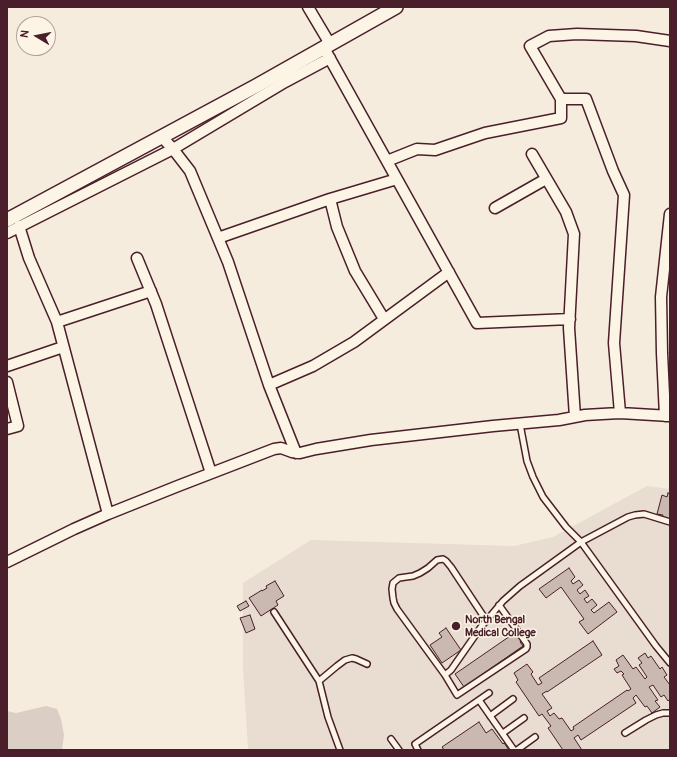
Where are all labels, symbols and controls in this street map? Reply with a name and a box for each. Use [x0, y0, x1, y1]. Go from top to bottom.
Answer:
north arrow [16, 16, 56, 56]
text: N [18, 29, 32, 39]
place label: North Bengal Medical College [465, 613, 536, 639]
marker: North Bengal Medical College [450, 620, 462, 632]

